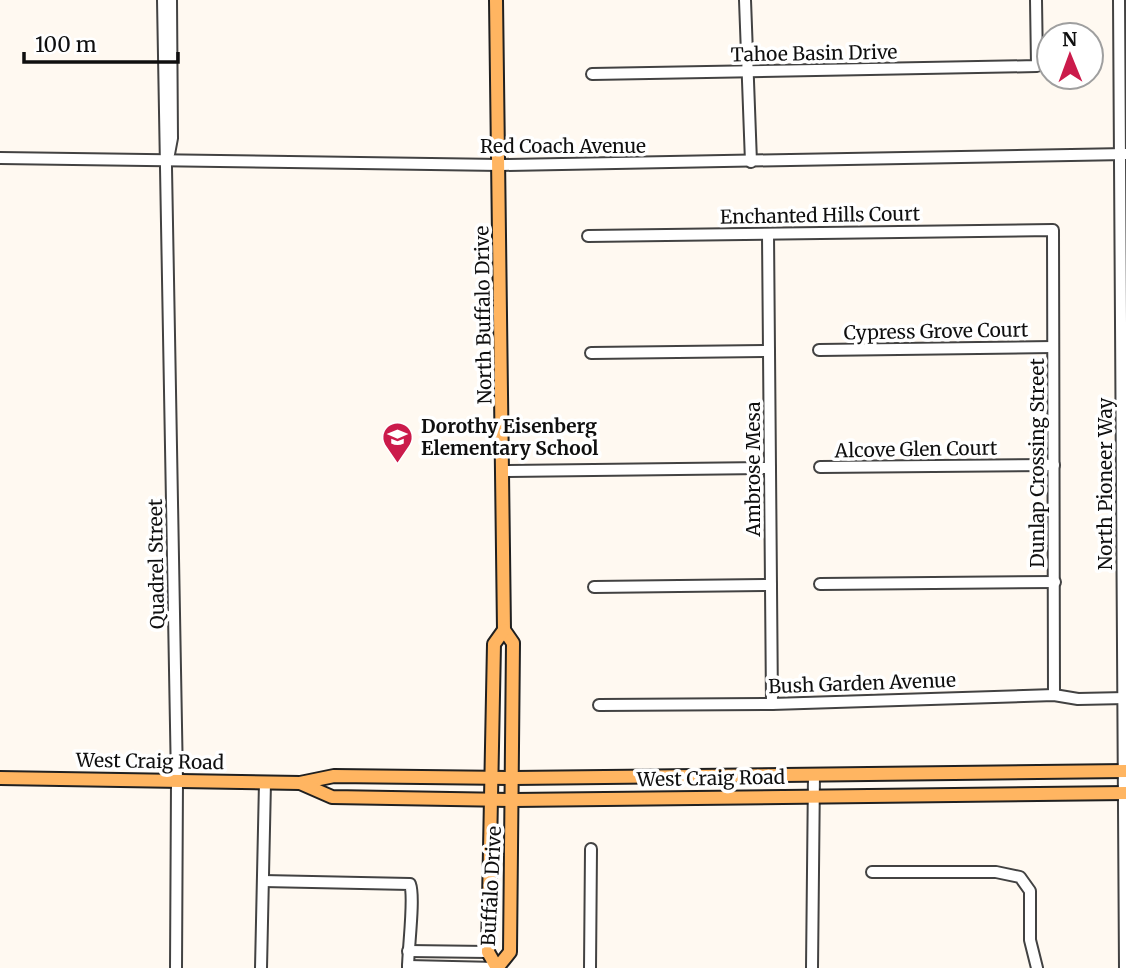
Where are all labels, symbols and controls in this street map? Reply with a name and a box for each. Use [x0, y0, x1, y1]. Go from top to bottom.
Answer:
scale bar [24, 21, 178, 65]
north arrow [1035, 21, 1105, 91]
text: N [1062, 27, 1077, 51]
text: 100 m [35, 31, 97, 58]
street label: Tahoe Basin Drive [730, 40, 898, 66]
street label: Red Coach Avenue [480, 134, 646, 158]
street label: Enchanted Hills Court [720, 201, 921, 229]
street label: North Buffalo Drive [469, 225, 497, 405]
street label: Cypress Grove Court [843, 317, 1029, 345]
street label: Dunlap Crossing Street [1025, 358, 1049, 568]
street label: North Pioneer Way [1093, 398, 1117, 570]
street label: Ambrose Mesa [741, 402, 765, 537]
place label: Dorothy Eisenberg Elementary School [421, 414, 598, 460]
school or university icon: Dorothy Eisenberg Elementary School [381, 420, 415, 464]
street label: Alcove Glen Court [833, 436, 998, 462]
street label: Quadrel Street [143, 498, 169, 629]
street label: Bush Garden Avenue [768, 668, 956, 698]
street label: West Craig Road [75, 748, 224, 774]
street label: West Craig Road [636, 765, 785, 791]
street label: Buffalo Drive [476, 825, 506, 947]

